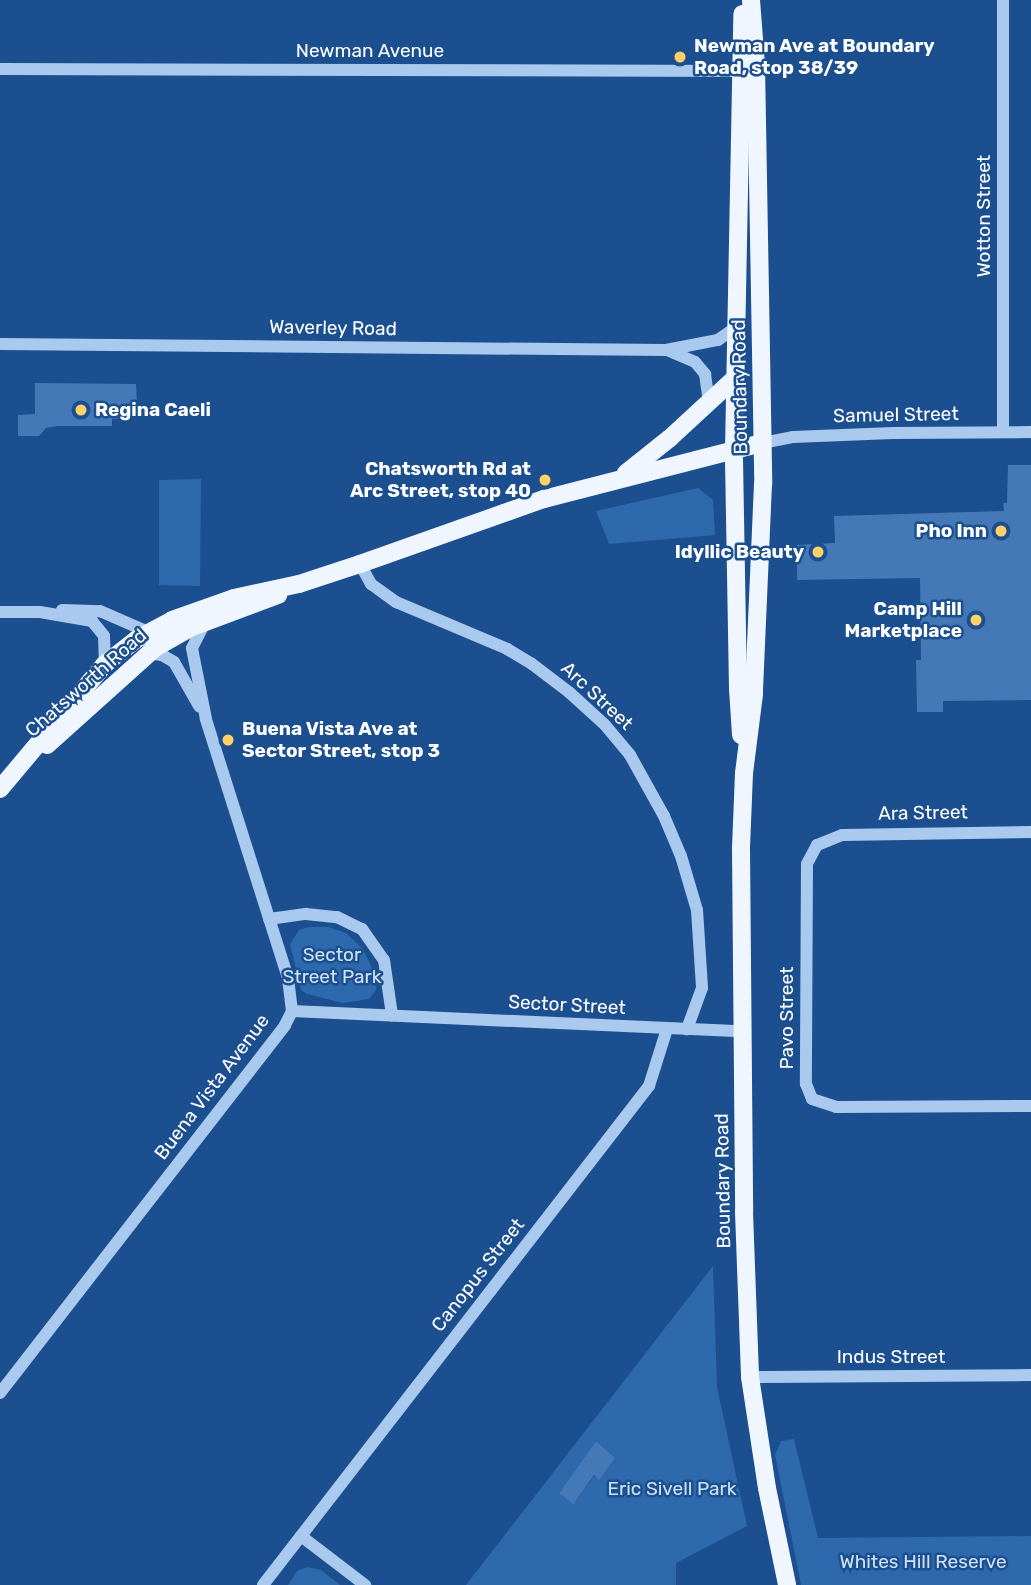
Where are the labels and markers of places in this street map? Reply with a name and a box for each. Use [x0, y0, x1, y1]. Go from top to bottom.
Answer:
place label: Newman Ave at Boundary Road, stop 38/39 [694, 35, 935, 79]
marker: Newman Ave at Boundary Road, stop 38/39 [672, 49, 688, 65]
place label: Regina Caeli [95, 399, 211, 421]
marker: Regina Caeli [73, 402, 89, 418]
place label: Chatsworth Rd at Arc Street, stop 40 [350, 458, 531, 502]
marker: Chatsworth Rd at Arc Street, stop 40 [537, 472, 553, 488]
place label: Pho Inn [916, 520, 987, 542]
marker: Pho Inn [993, 523, 1009, 539]
place label: Idyllic Beauty [675, 541, 804, 563]
marker: Idyllic Beauty [810, 544, 826, 560]
place label: Camp Hill Marketplace [844, 598, 962, 642]
marker: Camp Hill Marketplace [968, 612, 984, 628]
place label: Buena Vista Ave at Sector Street, stop 3 [242, 718, 441, 762]
marker: Buena Vista Ave at Sector Street, stop 3 [220, 732, 236, 748]

